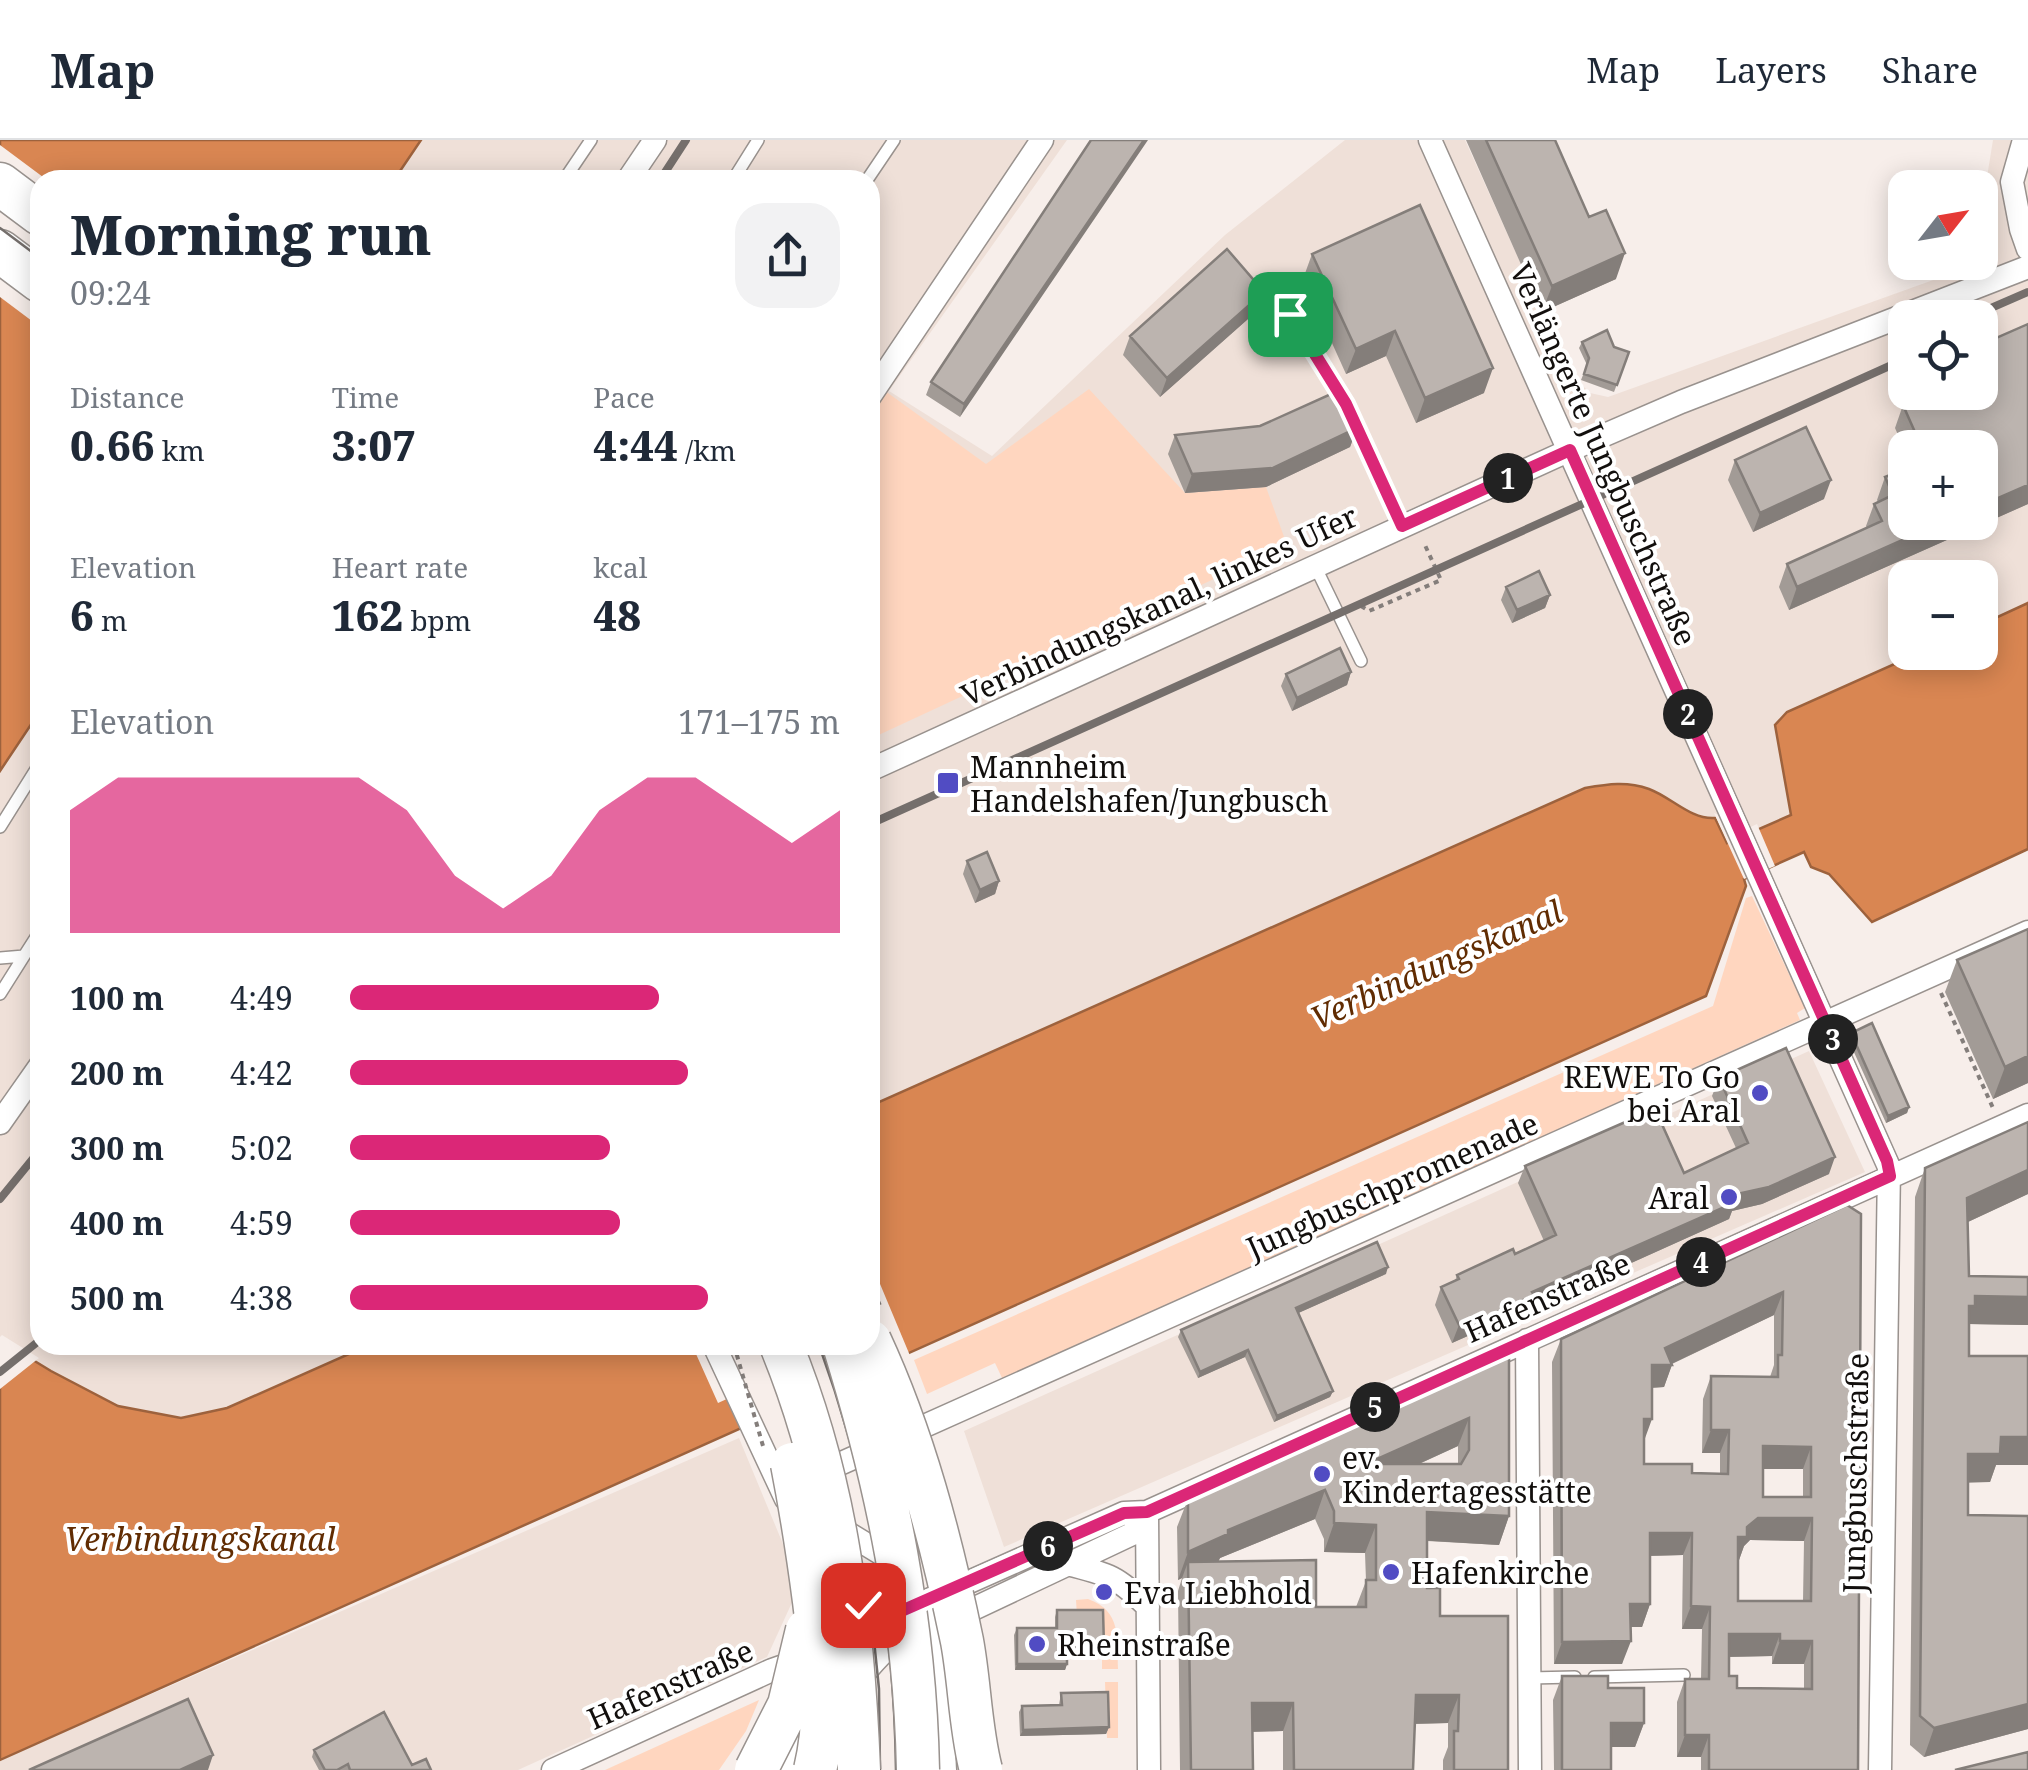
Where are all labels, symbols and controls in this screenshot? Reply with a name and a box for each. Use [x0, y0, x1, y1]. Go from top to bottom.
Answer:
text: Map [50, 37, 155, 102]
text: Map [1586, 46, 1660, 93]
text: Layers [1715, 46, 1827, 93]
text: Share [1882, 46, 1978, 93]
north arrow [1888, 170, 1998, 280]
map controls [1888, 170, 1998, 670]
text: Morning run [70, 196, 432, 271]
button: share [735, 203, 840, 308]
street label: Verlängerte Jungbuschstraße [1501, 256, 1707, 652]
text: 09:24 [70, 271, 151, 314]
pin [1248, 272, 1333, 357]
icon: arrive [1263, 287, 1318, 342]
button: locate [1888, 300, 1998, 410]
text: Distance [70, 378, 184, 416]
text: Time [332, 378, 399, 416]
text: Pace [593, 378, 655, 416]
text: 0.66 [70, 416, 155, 473]
text: 3:07 [332, 416, 416, 473]
text: 4:44 [593, 416, 678, 473]
button: + [1888, 430, 1998, 540]
text: km [155, 431, 205, 469]
text: /km [678, 431, 736, 469]
pin: 1 [1483, 453, 1533, 503]
text: 1 [1500, 459, 1516, 497]
street label: Verbindungskanal, linkes Ufer [954, 495, 1364, 715]
text: Elevation [70, 548, 196, 586]
text: Heart rate [332, 548, 468, 586]
text: kcal [593, 548, 647, 586]
button: − [1888, 560, 1998, 670]
text: 6 [70, 586, 94, 643]
text: 162 [332, 586, 403, 643]
text: 48 [593, 586, 641, 643]
text: m [94, 601, 128, 639]
text: bpm [403, 601, 471, 639]
pin: 2 [1663, 689, 1713, 739]
text: 2 [1680, 695, 1696, 733]
text: Elevation [70, 700, 214, 743]
text: 171–175 m [678, 700, 840, 743]
place label: Mannheim Handelshafen/Jungbusch [970, 746, 1328, 821]
marker: Mannheim Handelshafen/Jungbusch [935, 770, 961, 796]
water label: Verbindungskanal [1303, 889, 1569, 1039]
text: 100 m [70, 976, 164, 1019]
text: 4:49 [230, 976, 293, 1019]
pin: 3 [1808, 1014, 1858, 1064]
text: 3 [1825, 1020, 1841, 1058]
text: 200 m [70, 1051, 164, 1094]
text: 4:42 [230, 1051, 293, 1094]
place label: REWE To Go bei Aral [1564, 1056, 1740, 1131]
marker: REWE To Go bei Aral [1749, 1082, 1771, 1104]
street label: Jungbuschpromenade [1239, 1102, 1544, 1268]
text: 300 m [70, 1126, 164, 1169]
text: 5:02 [230, 1126, 293, 1169]
place label: Aral [1648, 1177, 1709, 1218]
marker: Aral [1718, 1186, 1740, 1208]
text: 400 m [70, 1201, 164, 1244]
text: 4:59 [230, 1201, 293, 1244]
pin: 4 [1676, 1237, 1726, 1287]
street label: Hafenstraße [1458, 1242, 1636, 1352]
text: 4 [1693, 1243, 1709, 1281]
text: 500 m [70, 1276, 164, 1319]
text: 4:38 [230, 1276, 293, 1319]
street label: Jungbuschstraße [1832, 1353, 1878, 1594]
pin: 5 [1350, 1382, 1400, 1432]
text: 5 [1367, 1388, 1383, 1426]
place label: ev. Kindertagesstätte [1342, 1437, 1592, 1512]
marker: ev. Kindertagesstätte [1311, 1463, 1333, 1485]
water label: Verbindungskanal [65, 1517, 336, 1560]
pin: 6 [1023, 1521, 1073, 1571]
text: 6 [1040, 1527, 1056, 1565]
place label: Hafenkirche [1411, 1552, 1589, 1593]
marker: Hafenkirche [1380, 1561, 1402, 1583]
pin [821, 1563, 906, 1648]
place label: Eva Liebhold [1124, 1572, 1312, 1613]
icon: check [836, 1578, 891, 1633]
marker: Eva Liebhold [1093, 1581, 1115, 1603]
place label: Rheinstraße [1057, 1624, 1231, 1665]
street label: Hafenstraße [581, 1629, 759, 1739]
marker: Rheinstraße [1026, 1633, 1048, 1655]

